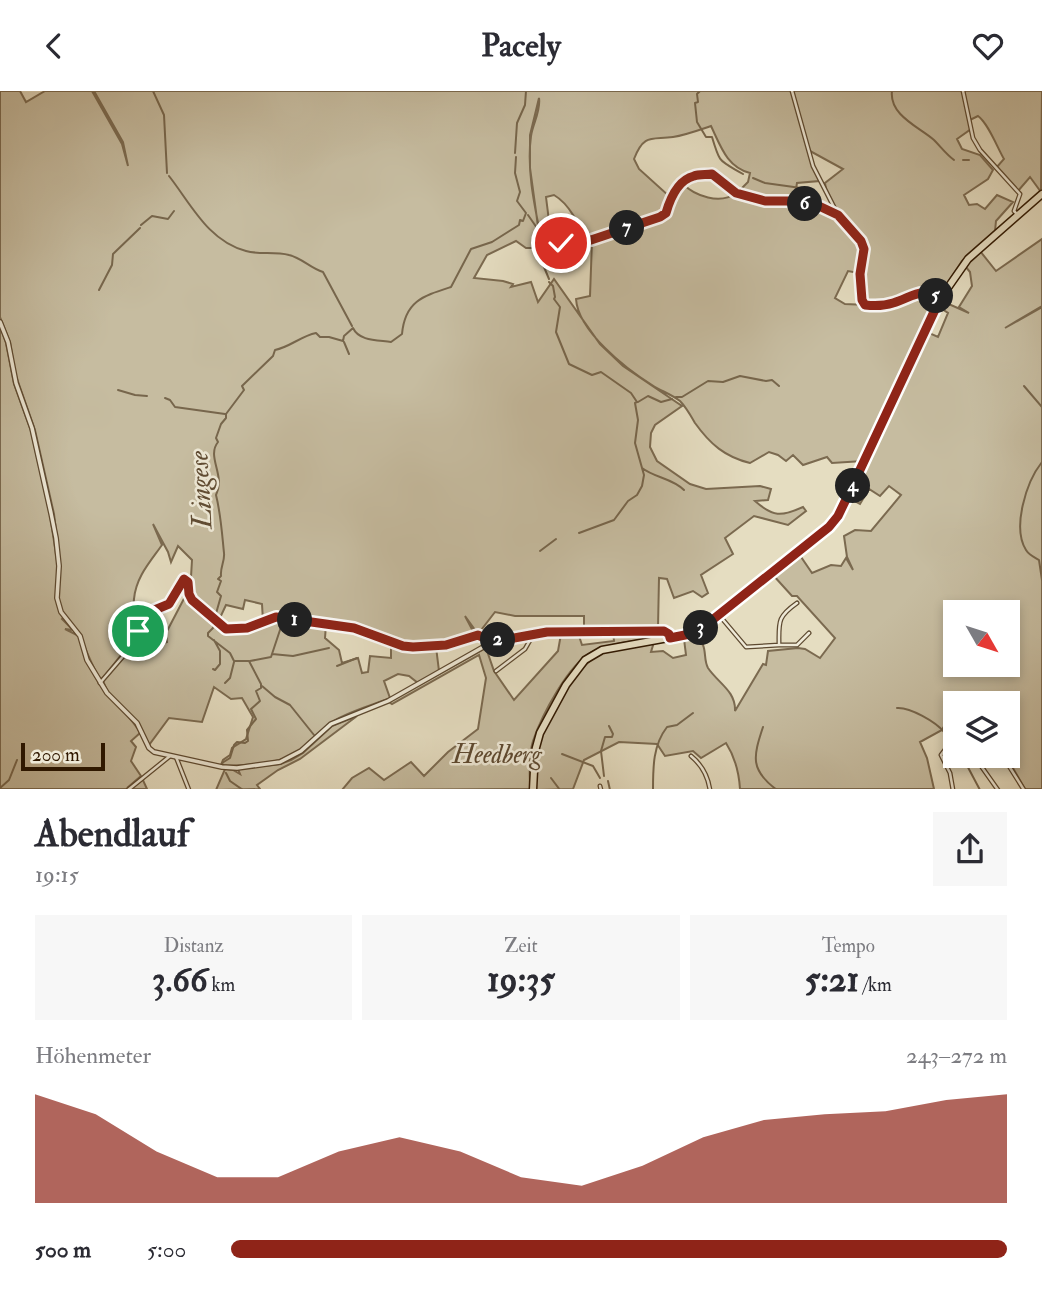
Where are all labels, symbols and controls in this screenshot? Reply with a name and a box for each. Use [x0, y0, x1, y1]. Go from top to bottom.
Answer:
text: Pacely [481, 26, 561, 66]
icon: back [35, 27, 73, 65]
icon: heart [969, 27, 1007, 65]
pin: 6 [788, 187, 822, 221]
text: 6 [800, 191, 809, 215]
pin: 7 [610, 211, 644, 245]
pin [531, 213, 591, 273]
text: 7 [622, 215, 631, 239]
icon: check [542, 224, 580, 262]
pin: 5 [918, 279, 954, 313]
text: 5 [931, 283, 940, 307]
water label: Lingese [181, 449, 221, 531]
pin: 4 [836, 469, 870, 503]
text: 4 [847, 473, 858, 497]
north arrow [943, 600, 1020, 677]
map controls [943, 600, 1020, 768]
pin [108, 601, 168, 661]
pin: 1 [278, 603, 312, 637]
text: 1 [291, 607, 298, 631]
pin: 3 [684, 611, 718, 645]
icon: arrive [119, 612, 157, 650]
text: 3 [697, 615, 704, 639]
pin: 2 [480, 623, 516, 657]
text: 2 [493, 627, 502, 651]
button: layers [943, 691, 1020, 768]
park label: Heedberg [452, 739, 543, 771]
scale bar [21, 741, 105, 772]
text: 200 m [32, 743, 80, 767]
text: Abendlauf [35, 810, 189, 858]
button: share [933, 812, 1007, 886]
text: 19:15 [35, 860, 79, 889]
text: Distanz [164, 934, 224, 958]
text: Zeit [504, 934, 538, 958]
text: Tempo [822, 934, 875, 958]
text: 3.66 [152, 958, 208, 1002]
text: 19:35 [487, 958, 555, 1002]
text: 5:21 [805, 958, 859, 1002]
text: km [208, 973, 235, 997]
text: /km [859, 973, 892, 997]
text: Höhenmeter [35, 1041, 151, 1070]
text: 243–272 m [906, 1041, 1007, 1070]
text: 500 m [35, 1235, 91, 1264]
text: 5:00 [147, 1235, 186, 1264]

